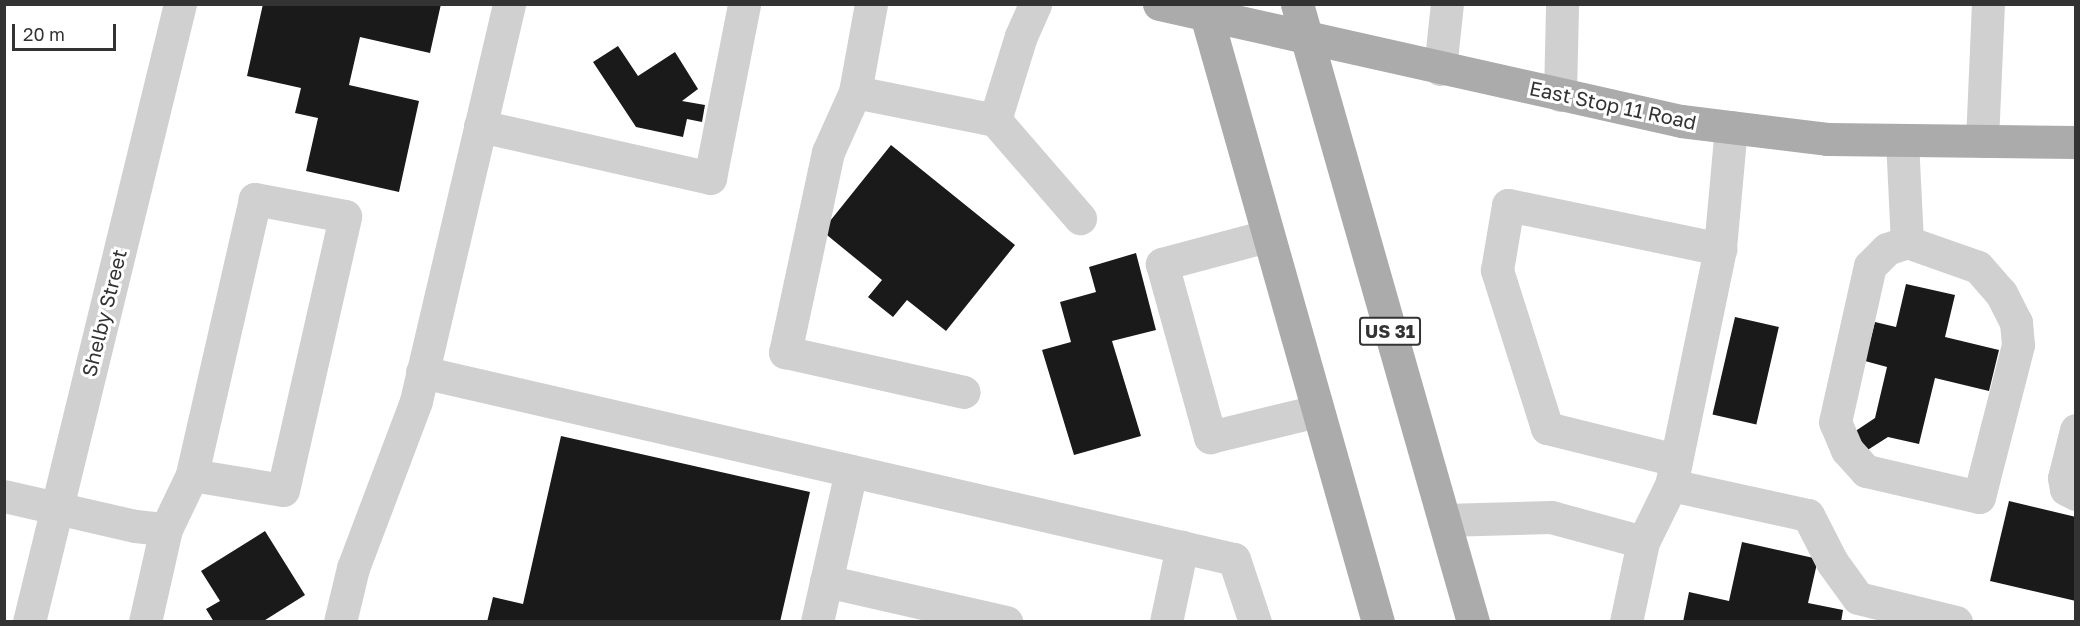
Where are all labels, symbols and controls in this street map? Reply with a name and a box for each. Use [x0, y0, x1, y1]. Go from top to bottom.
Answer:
scale bar [15, 12, 118, 50]
text: 20 m [23, 23, 65, 45]
street label: East Stop 11 Road [1527, 76, 1699, 134]
street label: Shelby Street [77, 247, 131, 379]
road number: US 31 [1358, 316, 1422, 346]

